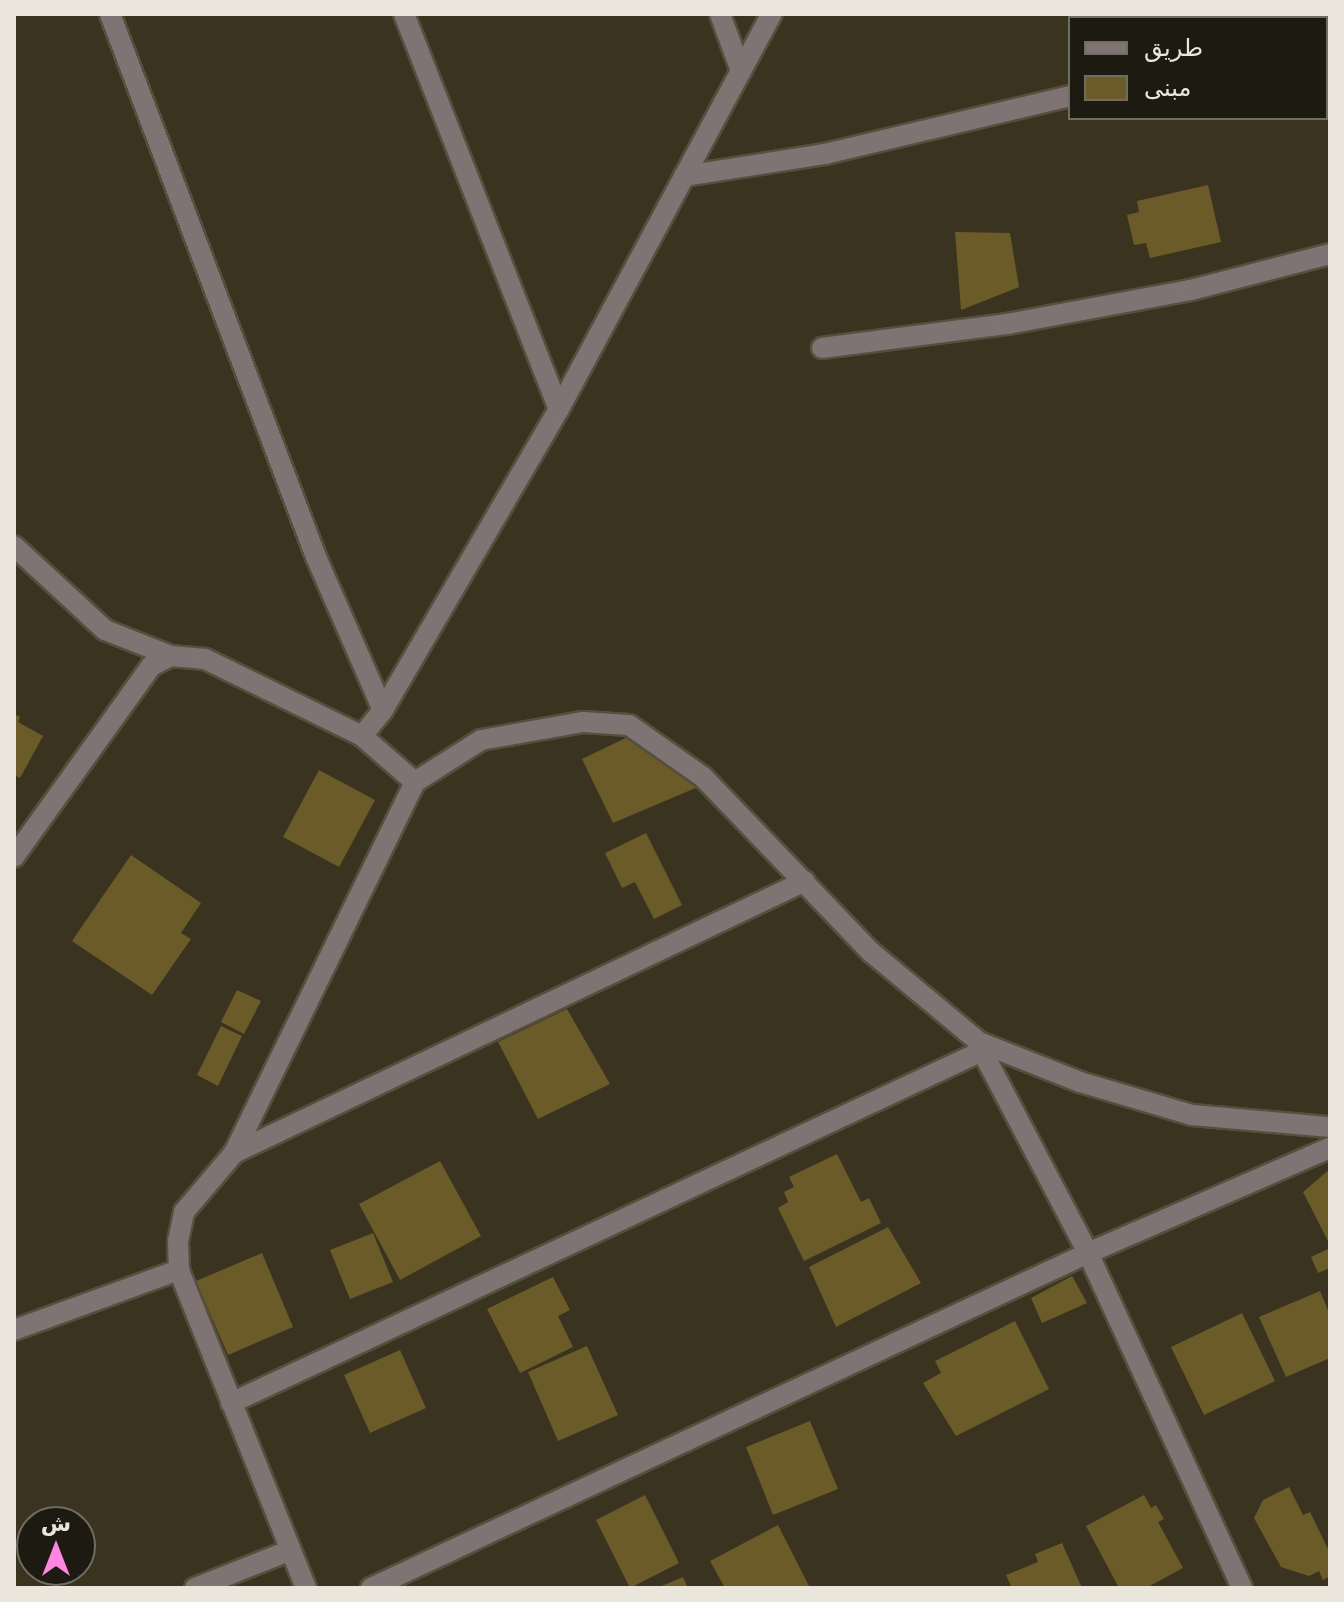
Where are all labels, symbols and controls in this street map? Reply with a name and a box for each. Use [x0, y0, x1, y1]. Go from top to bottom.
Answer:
legend [1068, 16, 1328, 120]
text: طريق [1144, 34, 1203, 62]
text: مبنى [1144, 74, 1191, 102]
north arrow [16, 1506, 96, 1586]
text: ش [41, 1511, 71, 1536]

